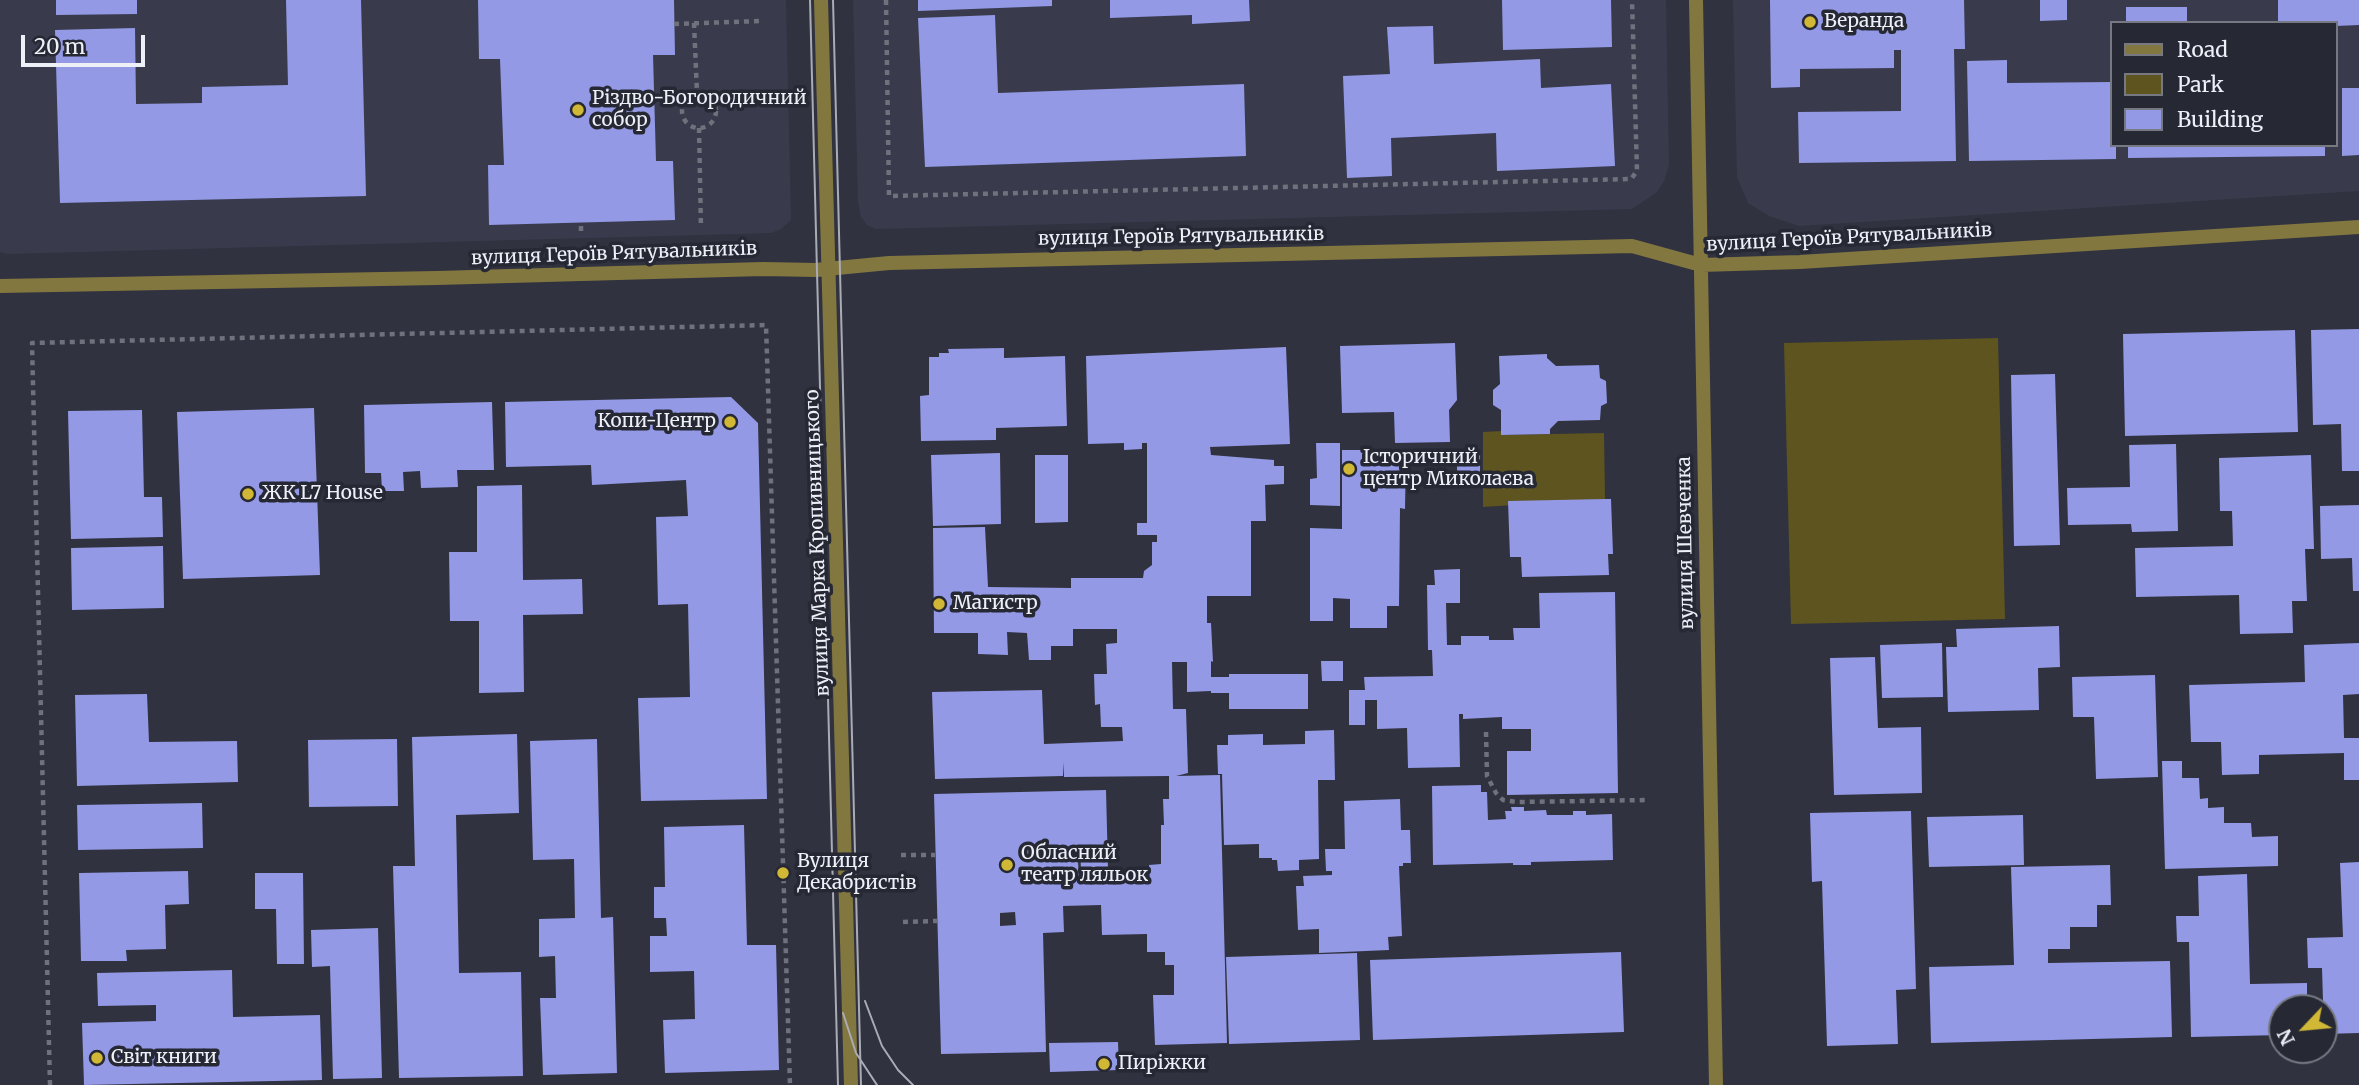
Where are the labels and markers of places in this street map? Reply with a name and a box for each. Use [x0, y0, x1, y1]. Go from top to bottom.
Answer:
place label: Веранда [1824, 11, 1904, 33]
marker: Веранда [1802, 14, 1818, 30]
place label: Різдво-Богородичний собор [592, 88, 807, 132]
marker: Різдво-Богородичний собор [570, 102, 586, 118]
place label: Копи-Центр [598, 411, 716, 433]
marker: Копи-Центр [722, 414, 738, 430]
place label: Історичний центр Миколаєва [1363, 447, 1534, 491]
marker: Історичний центр Миколаєва [1341, 461, 1357, 477]
place label: ЖК L7 House [262, 483, 383, 505]
marker: ЖК L7 House [240, 486, 256, 502]
place label: Магистр [953, 593, 1038, 615]
marker: Магистр [931, 596, 947, 612]
place label: Обласний театр ляльок [1021, 843, 1148, 887]
place label: Вулиця Декабристів [797, 851, 916, 895]
marker: Обласний театр ляльок [999, 857, 1015, 873]
marker: Вулиця Декабристів [775, 865, 791, 881]
place label: Світ книги [111, 1047, 217, 1069]
marker: Світ книги [89, 1050, 105, 1066]
place label: Пиріжки [1118, 1053, 1206, 1075]
marker: Пиріжки [1096, 1056, 1112, 1072]

